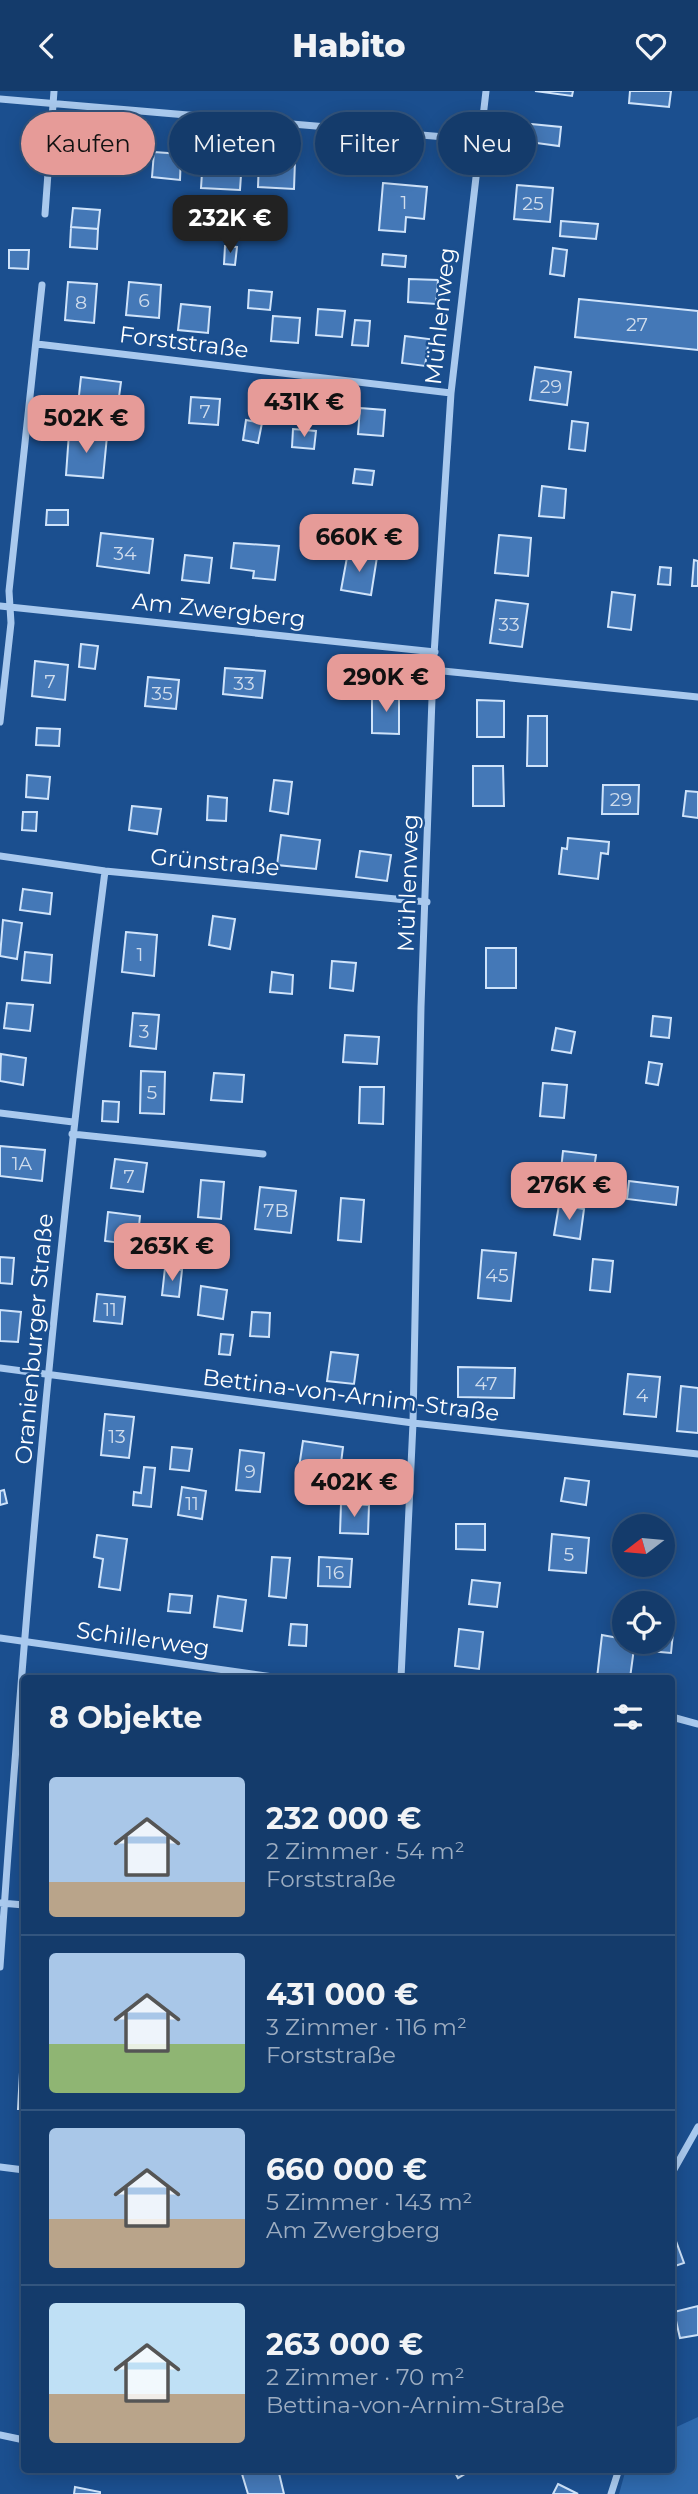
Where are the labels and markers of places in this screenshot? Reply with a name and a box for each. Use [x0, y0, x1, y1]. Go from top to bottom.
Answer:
pin: 232K € [173, 195, 287, 255]
pin: 431K € [247, 379, 361, 439]
pin: 502K € [29, 395, 143, 455]
pin: 660K € [302, 515, 416, 574]
pin: 290K € [329, 655, 443, 714]
pin: 276K € [512, 1163, 626, 1222]
pin: 263K € [115, 1223, 229, 1283]
pin: 402K € [297, 1459, 411, 1519]

